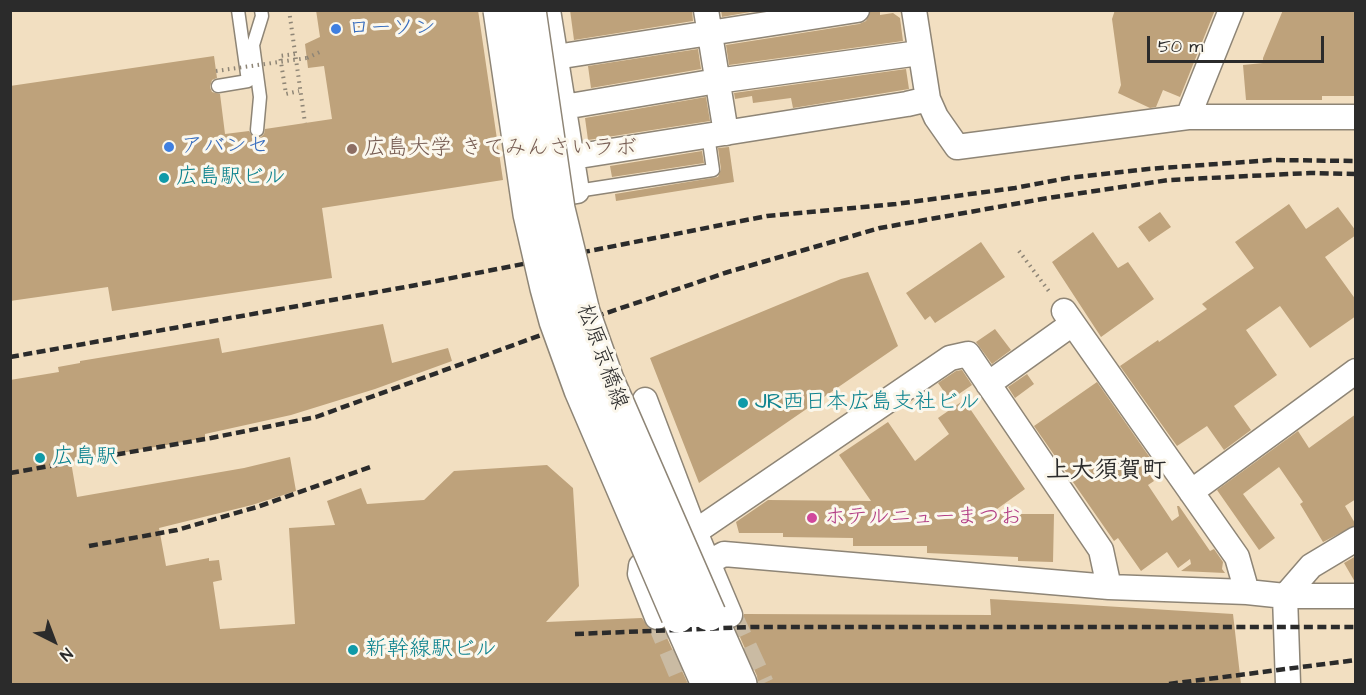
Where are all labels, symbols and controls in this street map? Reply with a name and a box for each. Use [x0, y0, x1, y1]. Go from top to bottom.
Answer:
place label: ローソン [348, 16, 436, 42]
marker: ローソン [329, 22, 343, 36]
scale bar [1150, 24, 1327, 62]
text: 50 m [1158, 34, 1203, 59]
place label: アバンセ [181, 134, 269, 160]
place label: 広島大学 きてみんさいラボ [364, 136, 637, 162]
marker: アバンセ [162, 140, 176, 154]
marker: 広島大学 きてみんさいラボ [345, 142, 359, 156]
place label: 広島駅ビル [176, 165, 286, 191]
marker: 広島駅ビル [157, 171, 171, 185]
street label: 松原京橋線 [570, 301, 632, 413]
place label: JR西日本広島支社ビル [755, 390, 980, 416]
marker: JR西日本広島支社ビル [736, 396, 750, 410]
place label: 広島駅 [52, 445, 118, 471]
marker: 広島駅 [33, 451, 47, 465]
district label: 上大須賀町 [1046, 458, 1166, 486]
place label: ホテルニューまつお [824, 505, 1022, 531]
marker: ホテルニューまつお [805, 511, 819, 525]
north arrow [24, 611, 84, 671]
place label: 新幹線駅ビル [365, 637, 497, 663]
text: N [55, 643, 77, 666]
marker: 新幹線駅ビル [346, 643, 360, 657]

